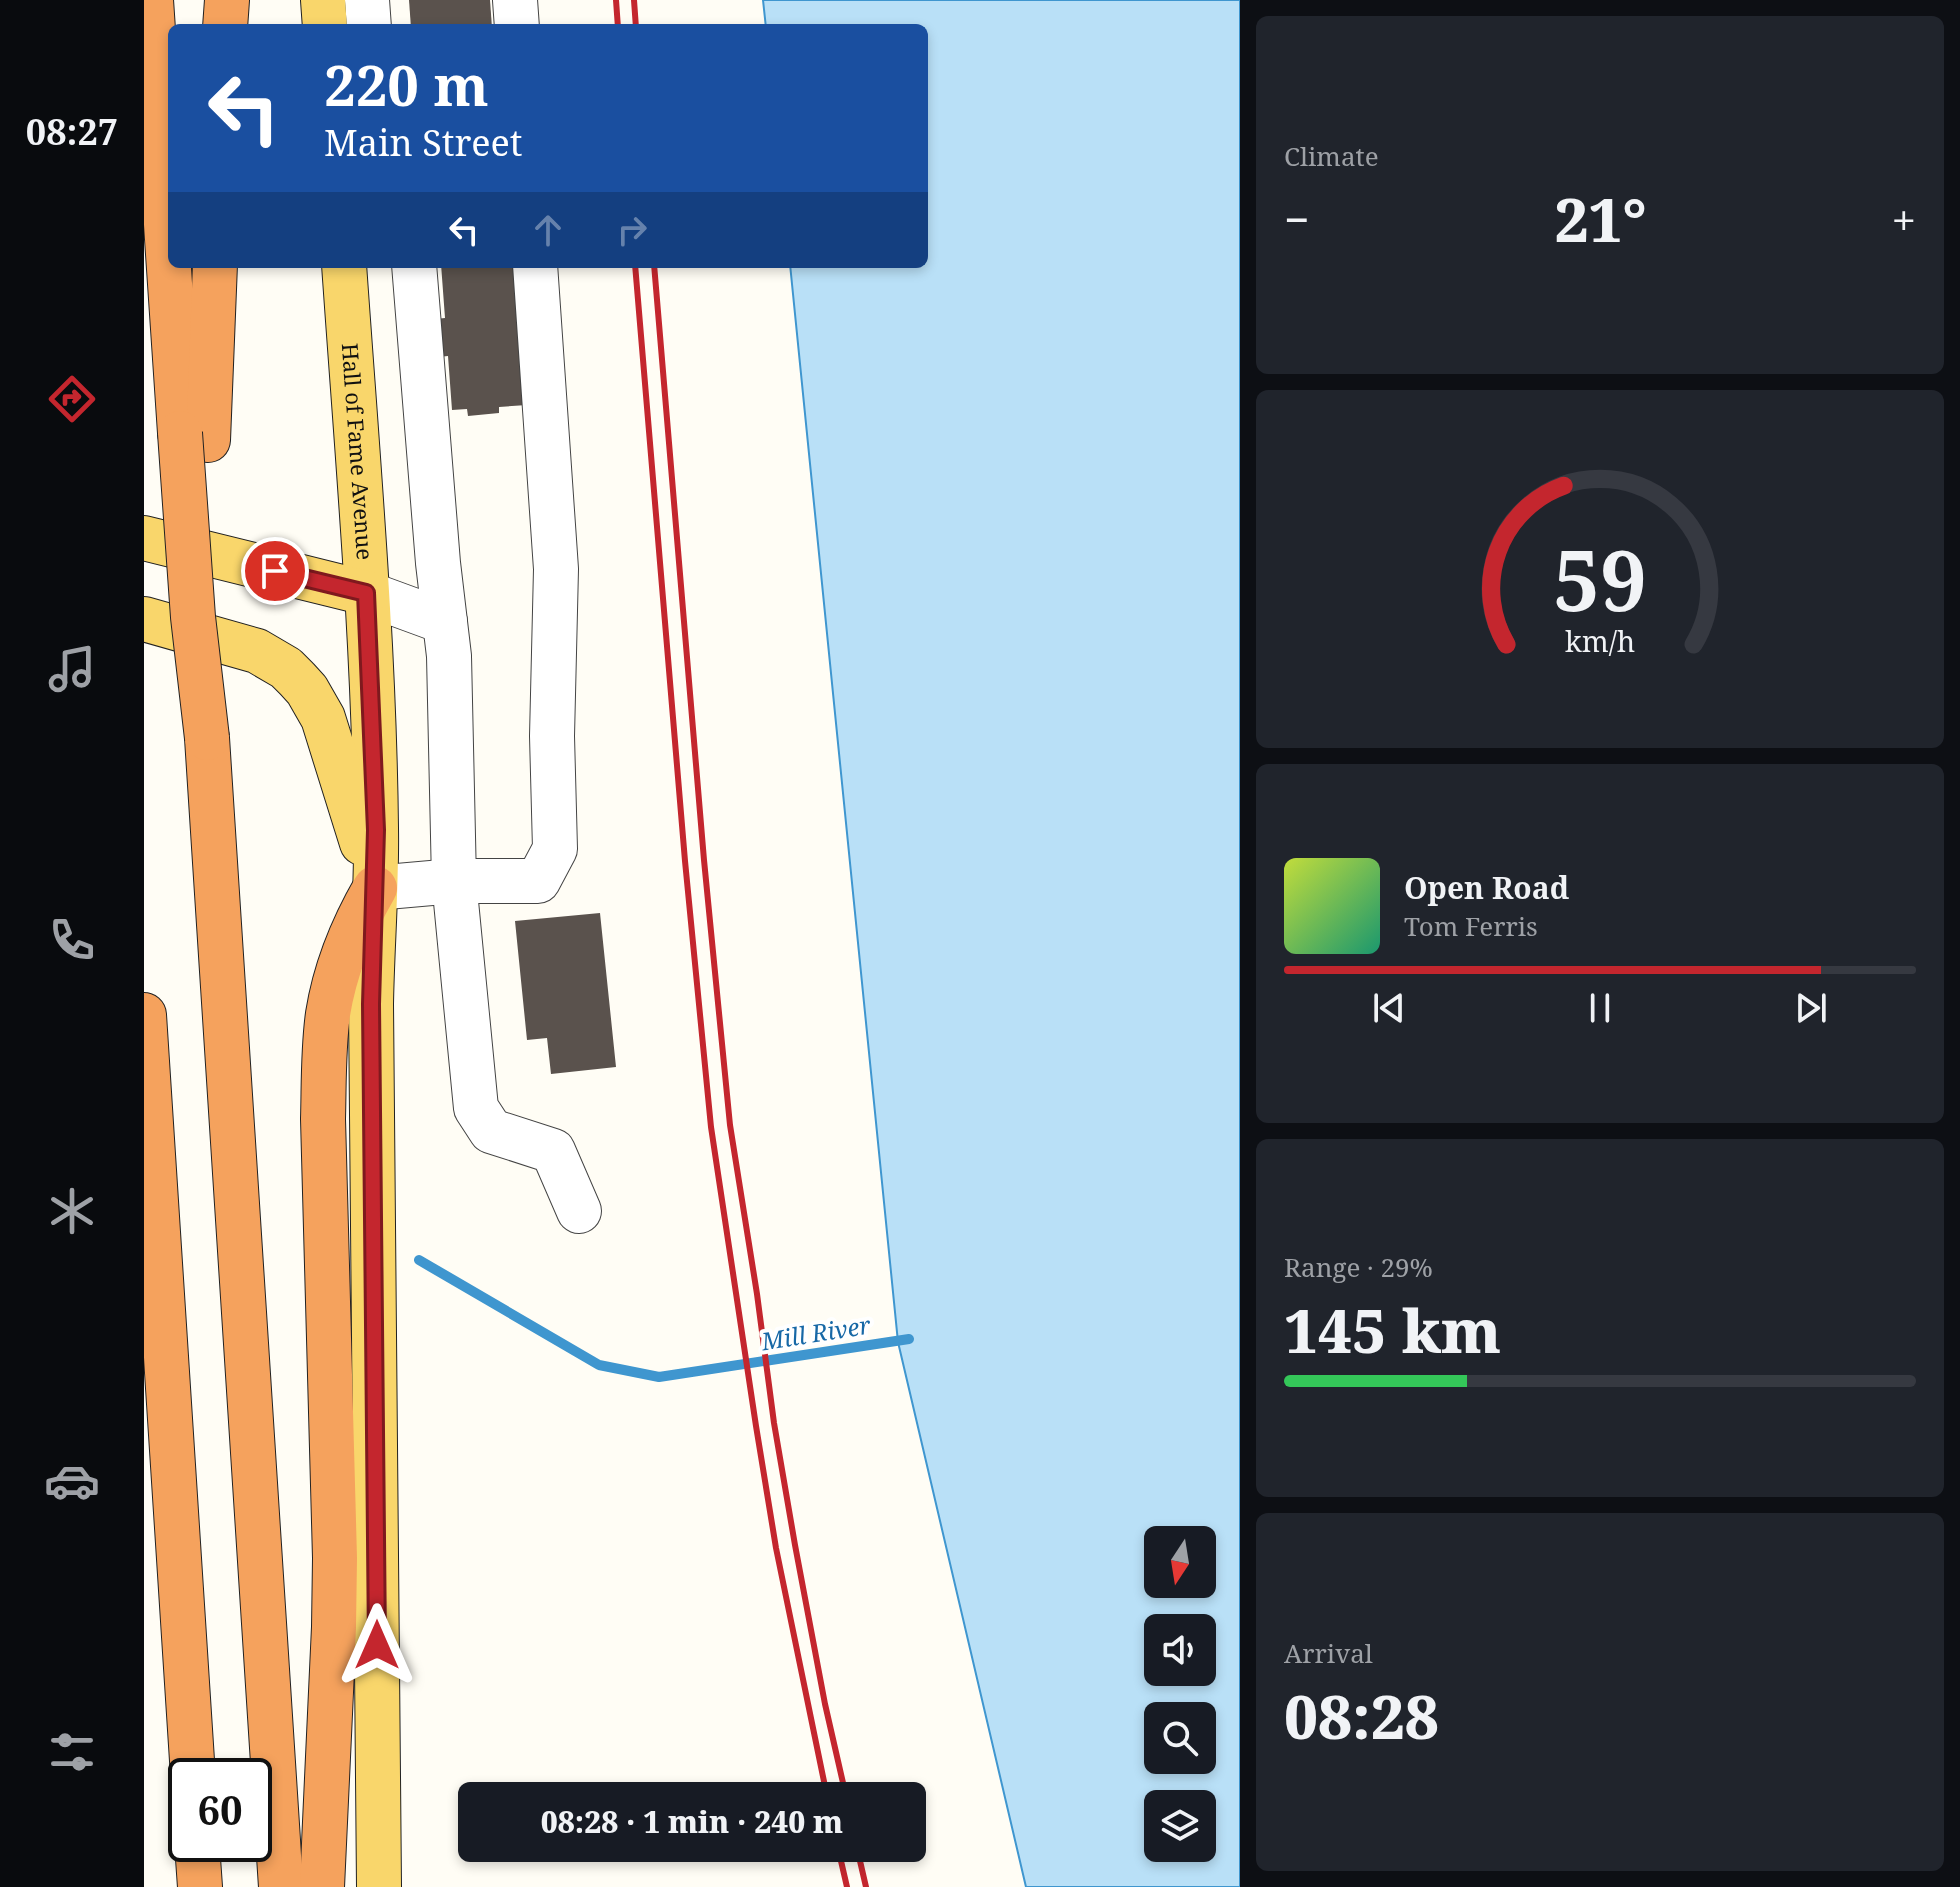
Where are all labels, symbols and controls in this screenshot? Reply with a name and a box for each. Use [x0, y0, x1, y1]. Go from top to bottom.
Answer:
text: 220 m [324, 46, 489, 122]
icon: left [192, 56, 296, 160]
text: 08:27 [26, 107, 118, 156]
text: Main Street [324, 118, 523, 167]
text: Climate [1284, 138, 1379, 174]
text: 21° [1554, 178, 1646, 260]
text: − [1284, 189, 1309, 249]
text: + [1891, 189, 1916, 249]
icon: left [442, 208, 486, 252]
icon: ahead [526, 208, 570, 252]
icon: right [610, 208, 654, 252]
street label: Hall of Fame Avenue [336, 342, 381, 561]
icon: directions [44, 371, 100, 427]
text: 59 [1553, 522, 1647, 635]
pin [241, 537, 309, 605]
icon: arrive [253, 549, 297, 593]
text: km/h [1565, 621, 1635, 660]
icon: music [44, 641, 100, 697]
text: Open Road [1404, 867, 1569, 908]
text: Tom Ferris [1404, 908, 1538, 944]
icon: phone [44, 912, 100, 968]
icon: previous [1367, 986, 1411, 1030]
icon: pause [1578, 986, 1622, 1030]
icon: next [1789, 986, 1833, 1030]
icon: climate [44, 1183, 100, 1239]
text: Range · 29% [1284, 1249, 1433, 1285]
text: 145 km [1284, 1289, 1501, 1371]
water label: Mill River [758, 1308, 873, 1358]
icon: car [44, 1453, 100, 1509]
north arrow [1144, 1526, 1216, 1598]
map controls [1144, 1526, 1216, 1862]
position arrow [335, 1603, 419, 1687]
button: sound [1144, 1614, 1216, 1686]
text: Arrival [1284, 1635, 1373, 1671]
text: 08:28 [1284, 1675, 1439, 1757]
button: search [1144, 1702, 1216, 1774]
icon: filters [44, 1724, 100, 1780]
speed limit sign: 60 [168, 1758, 272, 1862]
button: layers [1144, 1790, 1216, 1862]
text: 08:28 · 1 min · 240 m [541, 1801, 843, 1842]

